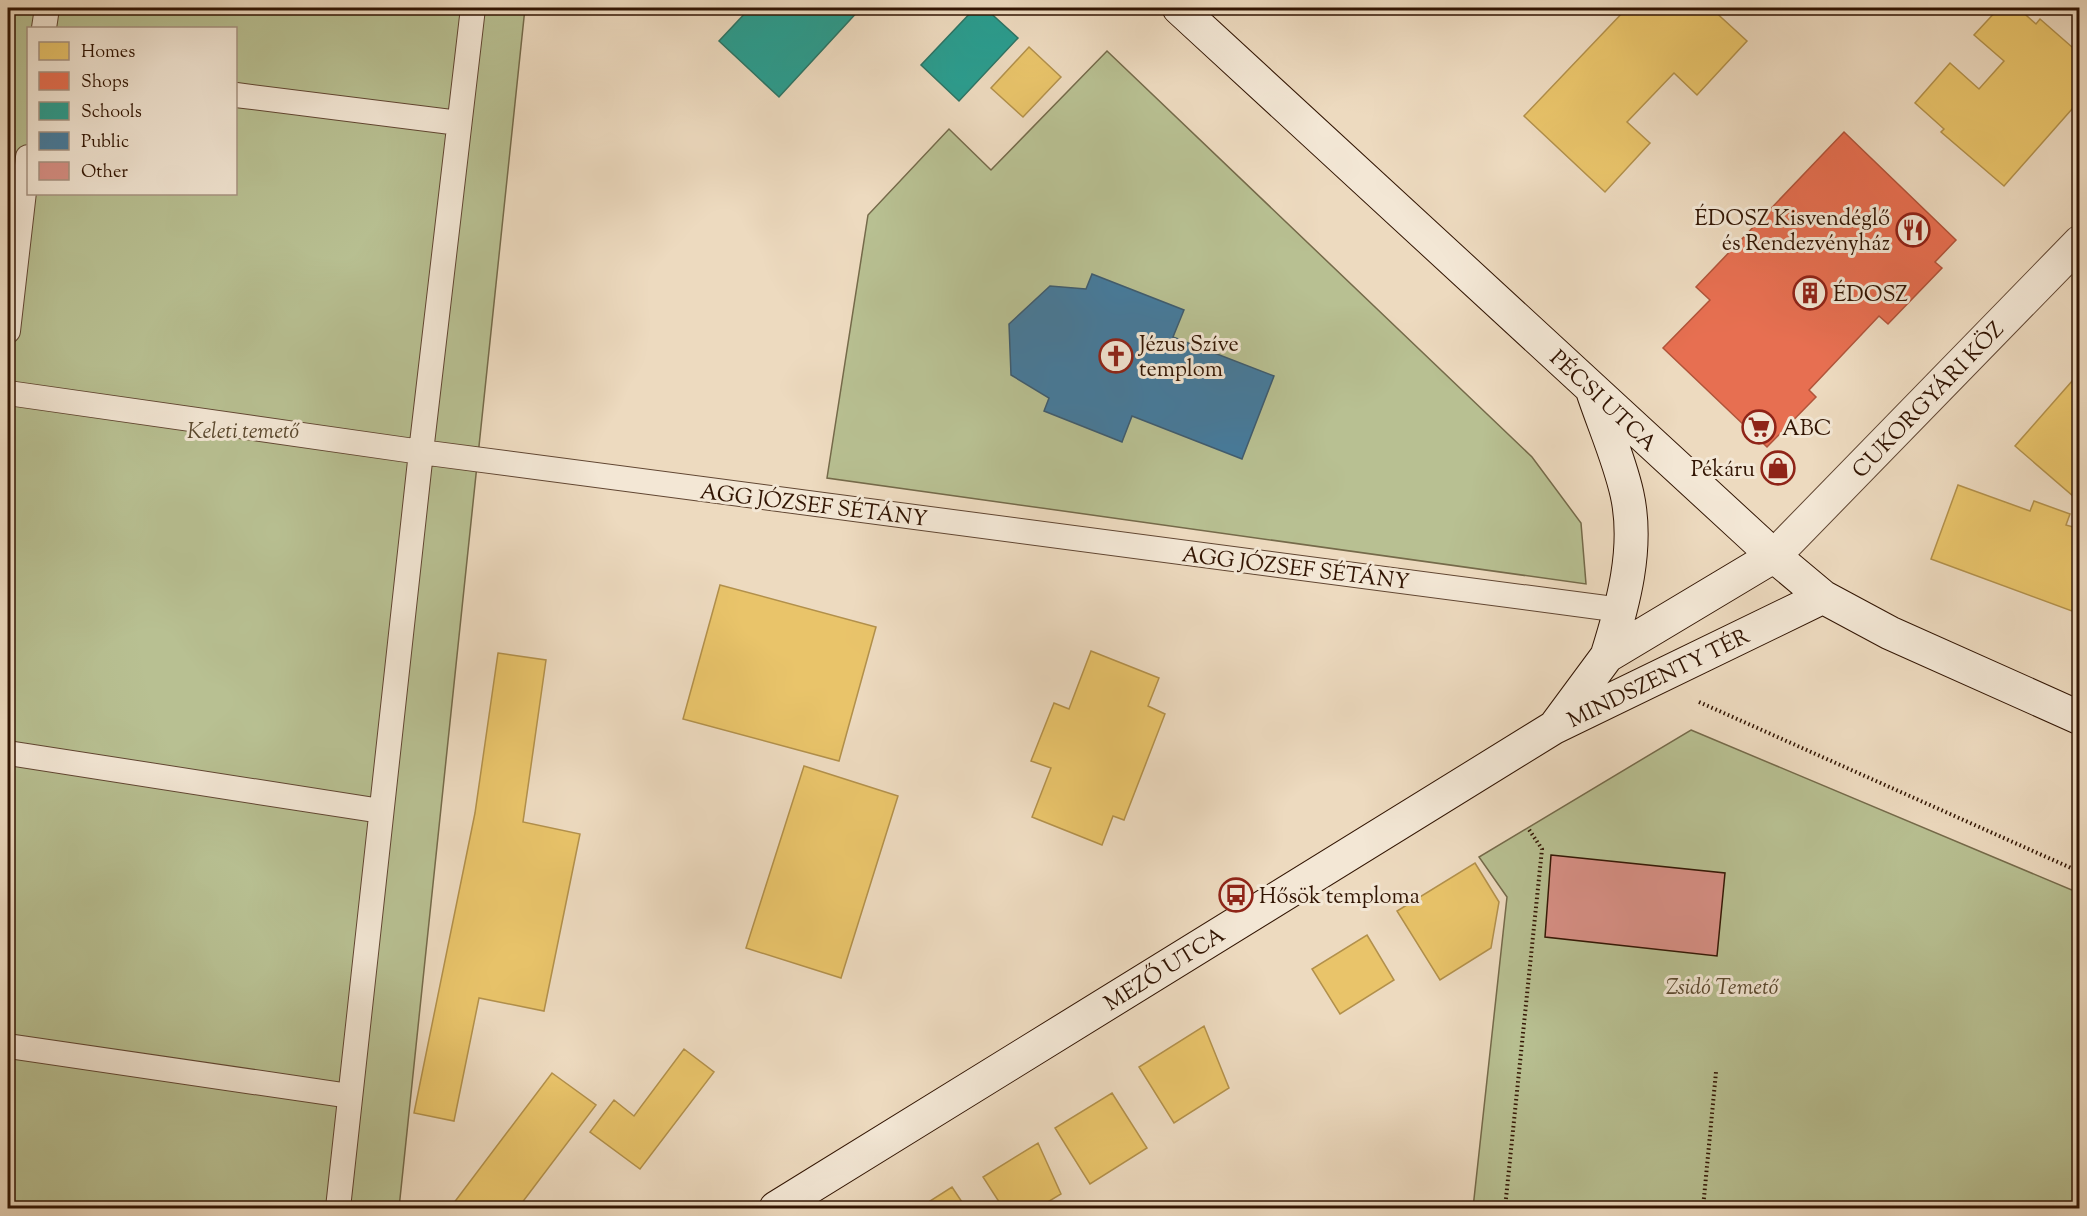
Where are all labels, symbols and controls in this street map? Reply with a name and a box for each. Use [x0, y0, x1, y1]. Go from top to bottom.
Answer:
legend [27, 27, 237, 195]
text: Homes [81, 40, 135, 66]
text: Shops [81, 70, 129, 96]
text: Schools [81, 100, 142, 126]
text: Public [81, 130, 129, 156]
text: Other [81, 160, 128, 186]
place label: ÉDOSZ Kisvendéglő és Rendezvényház [1694, 203, 1890, 261]
restaurant icon: ÉDOSZ Kisvendéglő és Rendezvényház [1895, 212, 1931, 248]
building icon: ÉDOSZ [1792, 275, 1828, 311]
place label: ÉDOSZ [1833, 279, 1908, 312]
street label: CUKORGYÁRI KÖZ [1845, 315, 2012, 487]
place label: Jézus Szíve templom [1138, 330, 1239, 387]
church icon: Jézus Szíve templom [1098, 338, 1134, 374]
street label: PÉCSI UTCA [1541, 343, 1664, 461]
supermarket icon: ABC [1741, 409, 1777, 445]
place label: ABC [1782, 414, 1831, 446]
park label: Keleti temető [187, 417, 300, 449]
shop icon: Pékáru [1760, 450, 1796, 486]
place label: Pékáru [1691, 455, 1755, 487]
street label: AGG JÓZSEF SÉTÁNY [698, 476, 930, 537]
street label: AGG JÓZSEF SÉTÁNY [1180, 539, 1412, 600]
street label: MINDSZENTY TÉR [1562, 621, 1756, 738]
bus stop icon: Hősök temploma [1218, 877, 1254, 913]
place label: Hősök temploma [1259, 882, 1420, 914]
street label: MEZŐ UTCA [1098, 920, 1232, 1021]
park label: Zsidó Temető [1666, 973, 1779, 1005]

